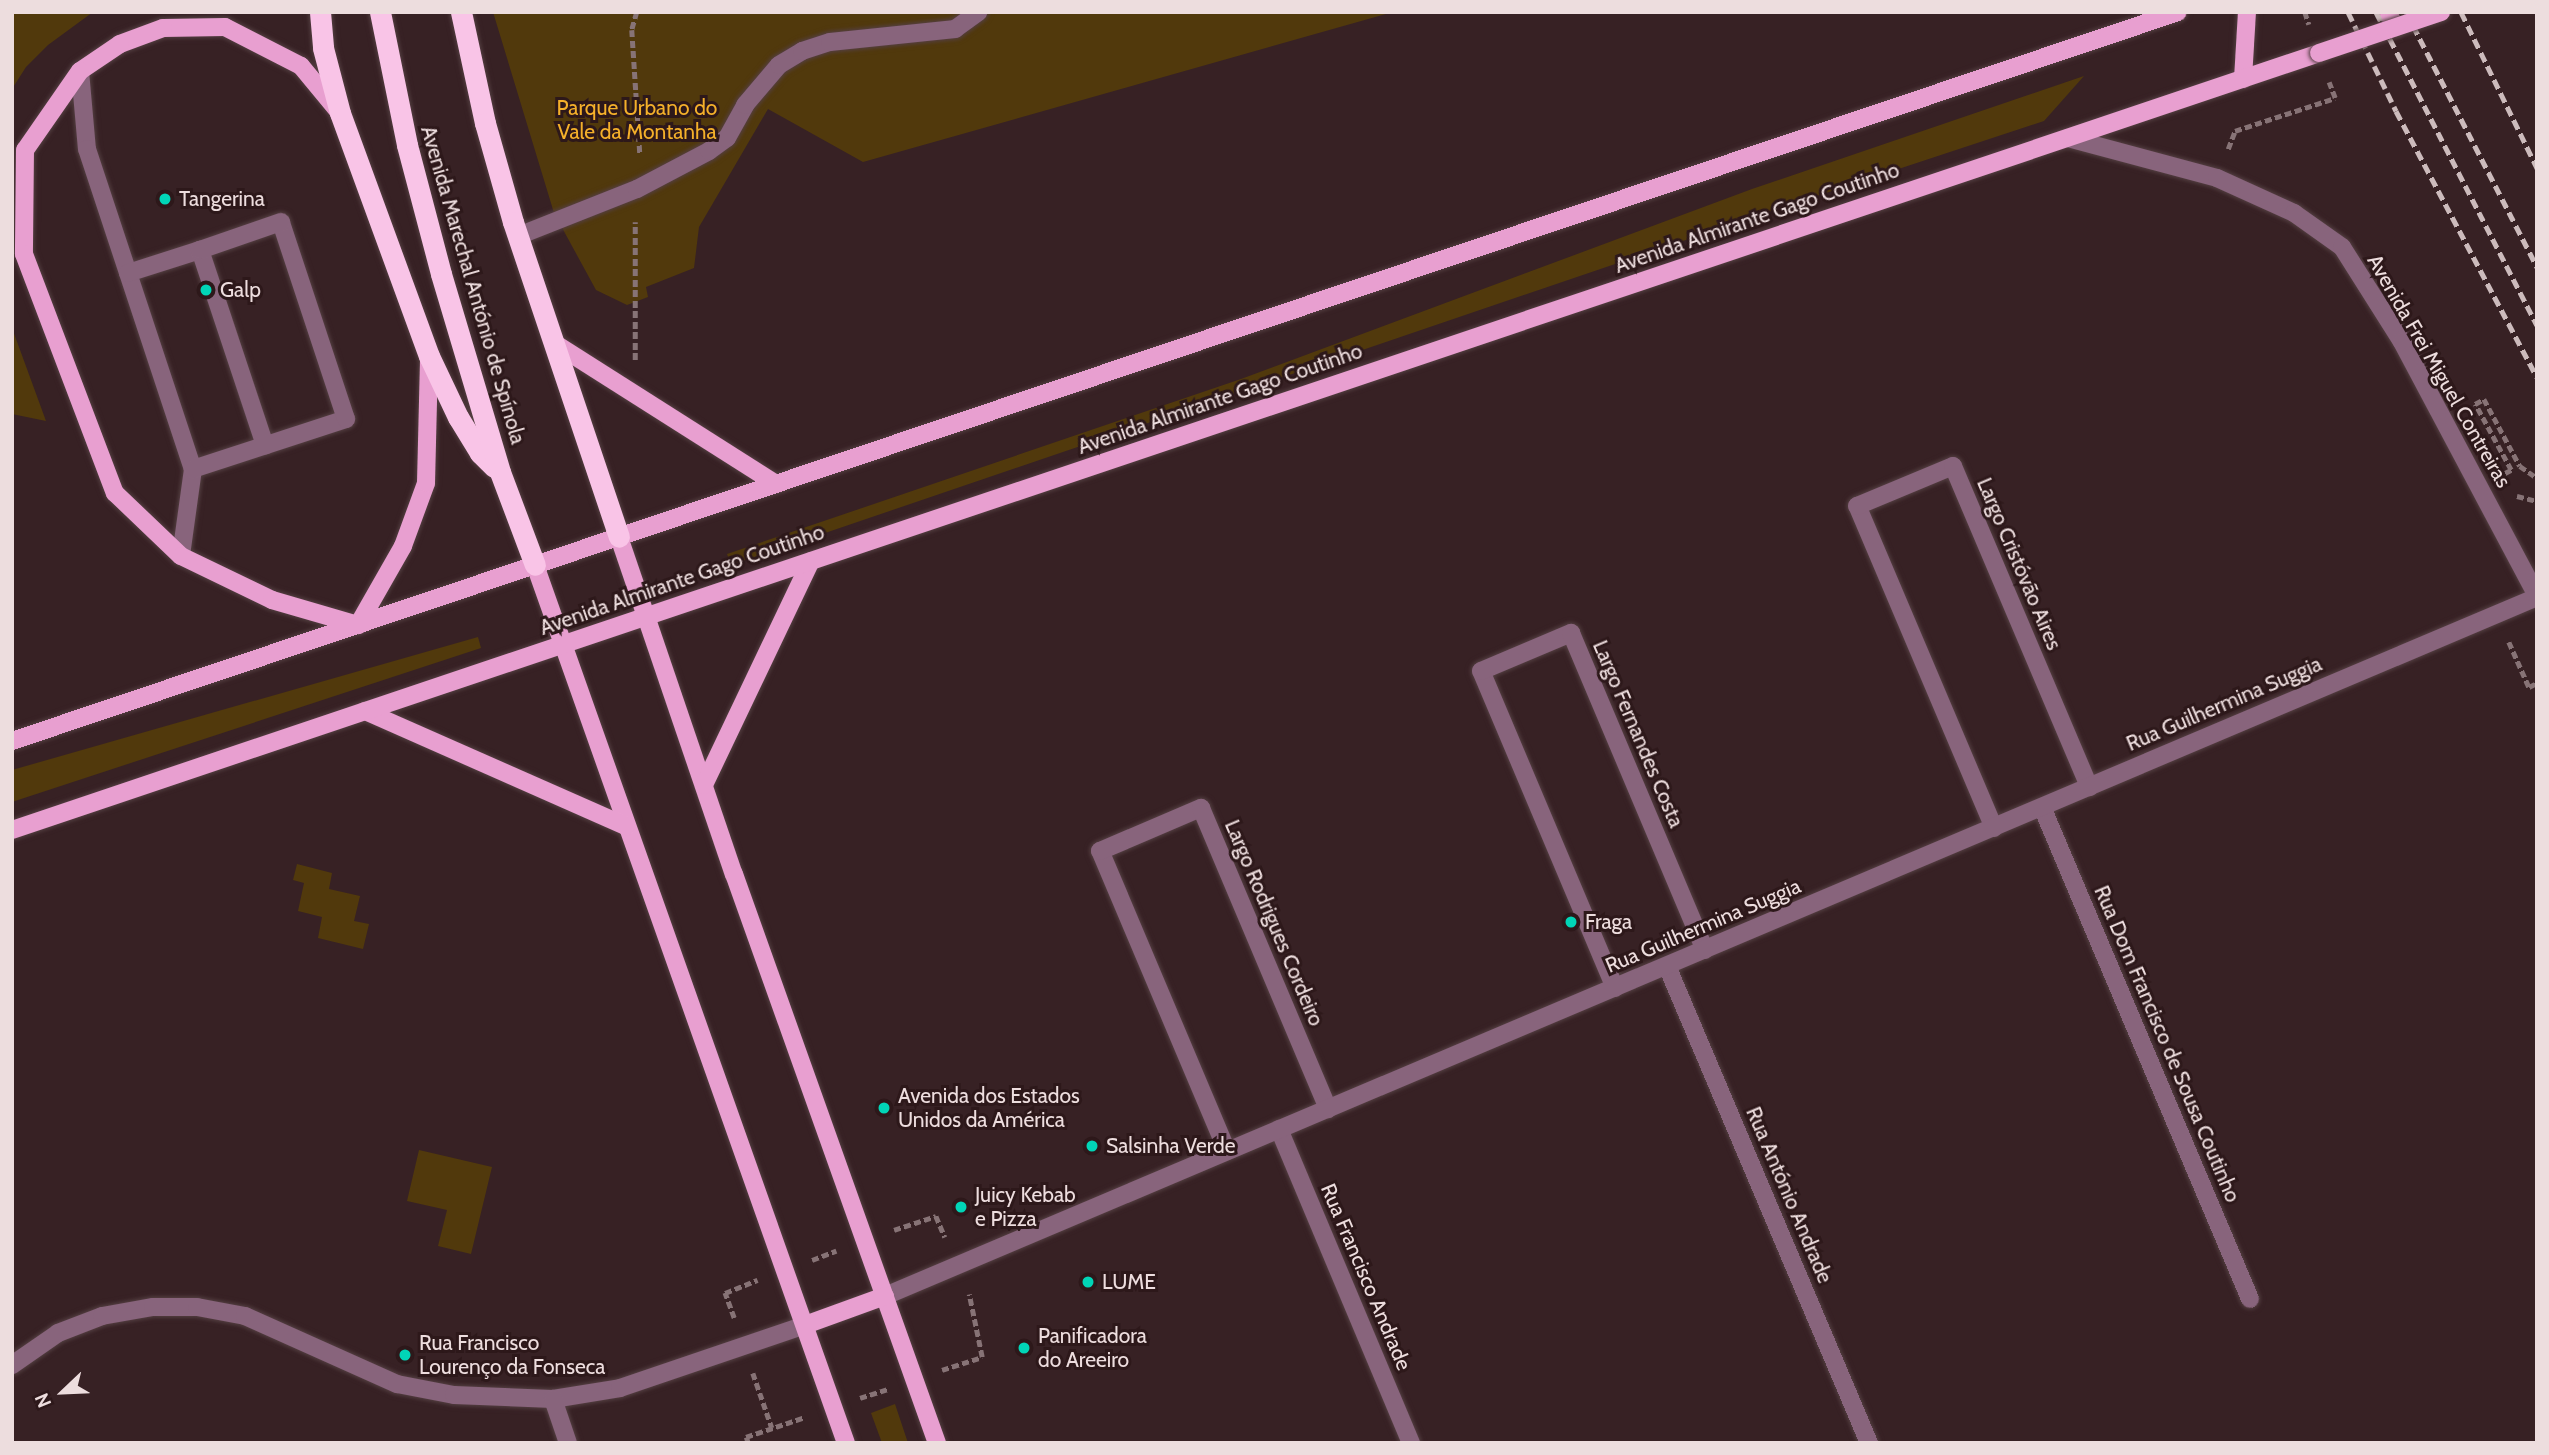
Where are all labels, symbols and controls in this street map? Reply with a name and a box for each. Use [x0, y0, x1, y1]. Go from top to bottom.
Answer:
park label: Parque Urbano do Vale da Montanha [557, 95, 717, 145]
street label: Avenida Marechal António de Spínola [415, 123, 531, 447]
street label: Avenida Almirante Gago Coutinho [1611, 157, 1903, 279]
place label: Tangerina [179, 186, 265, 212]
marker: Tangerina [157, 191, 173, 207]
street label: Avenida Frei Miguel Contreiras [2362, 250, 2516, 492]
place label: Galp [220, 277, 261, 303]
marker: Galp [198, 282, 214, 298]
street label: Avenida Almirante Gago Coutinho [1074, 338, 1366, 460]
street label: Largo Cristóvão Aires [1971, 474, 2067, 654]
street label: Avenida Almirante Gago Coutinho [536, 519, 828, 641]
street label: Largo Fernandes Costa [1587, 637, 1689, 831]
street label: Rua Guilhermina Suggia [2123, 651, 2325, 757]
street label: Largo Rodrigues Cordeiro [1219, 816, 1329, 1030]
street label: Rua Guilhermina Suggia [1602, 873, 1804, 979]
street label: Rua Dom Francisco de Sousa Coutinho [2089, 882, 2245, 1206]
place label: Fraga [1585, 909, 1632, 935]
marker: Fraga [1563, 914, 1579, 930]
place label: Avenida dos Estados Unidos da América [898, 1083, 1080, 1133]
marker: Avenida dos Estados Unidos da América [876, 1100, 892, 1116]
street label: Rua António Andrade [1740, 1103, 1838, 1287]
place label: Salsinha Verde [1106, 1133, 1235, 1159]
marker: Salsinha Verde [1084, 1138, 1100, 1154]
street label: Rua Francisco Andrade [1315, 1180, 1417, 1374]
place label: Juicy Kebab e Pizza [975, 1182, 1076, 1232]
marker: Juicy Kebab e Pizza [953, 1199, 969, 1215]
place label: LUME [1102, 1269, 1156, 1295]
marker: LUME [1080, 1274, 1096, 1290]
place label: Panificadora do Areeiro [1038, 1323, 1147, 1373]
place label: Rua Francisco Lourenço da Fonseca [419, 1330, 605, 1380]
marker: Panificadora do Areeiro [1016, 1340, 1032, 1356]
marker: Rua Francisco Lourenço da Fonseca [397, 1347, 413, 1363]
north arrow [28, 1357, 98, 1427]
text: N [30, 1390, 56, 1411]

